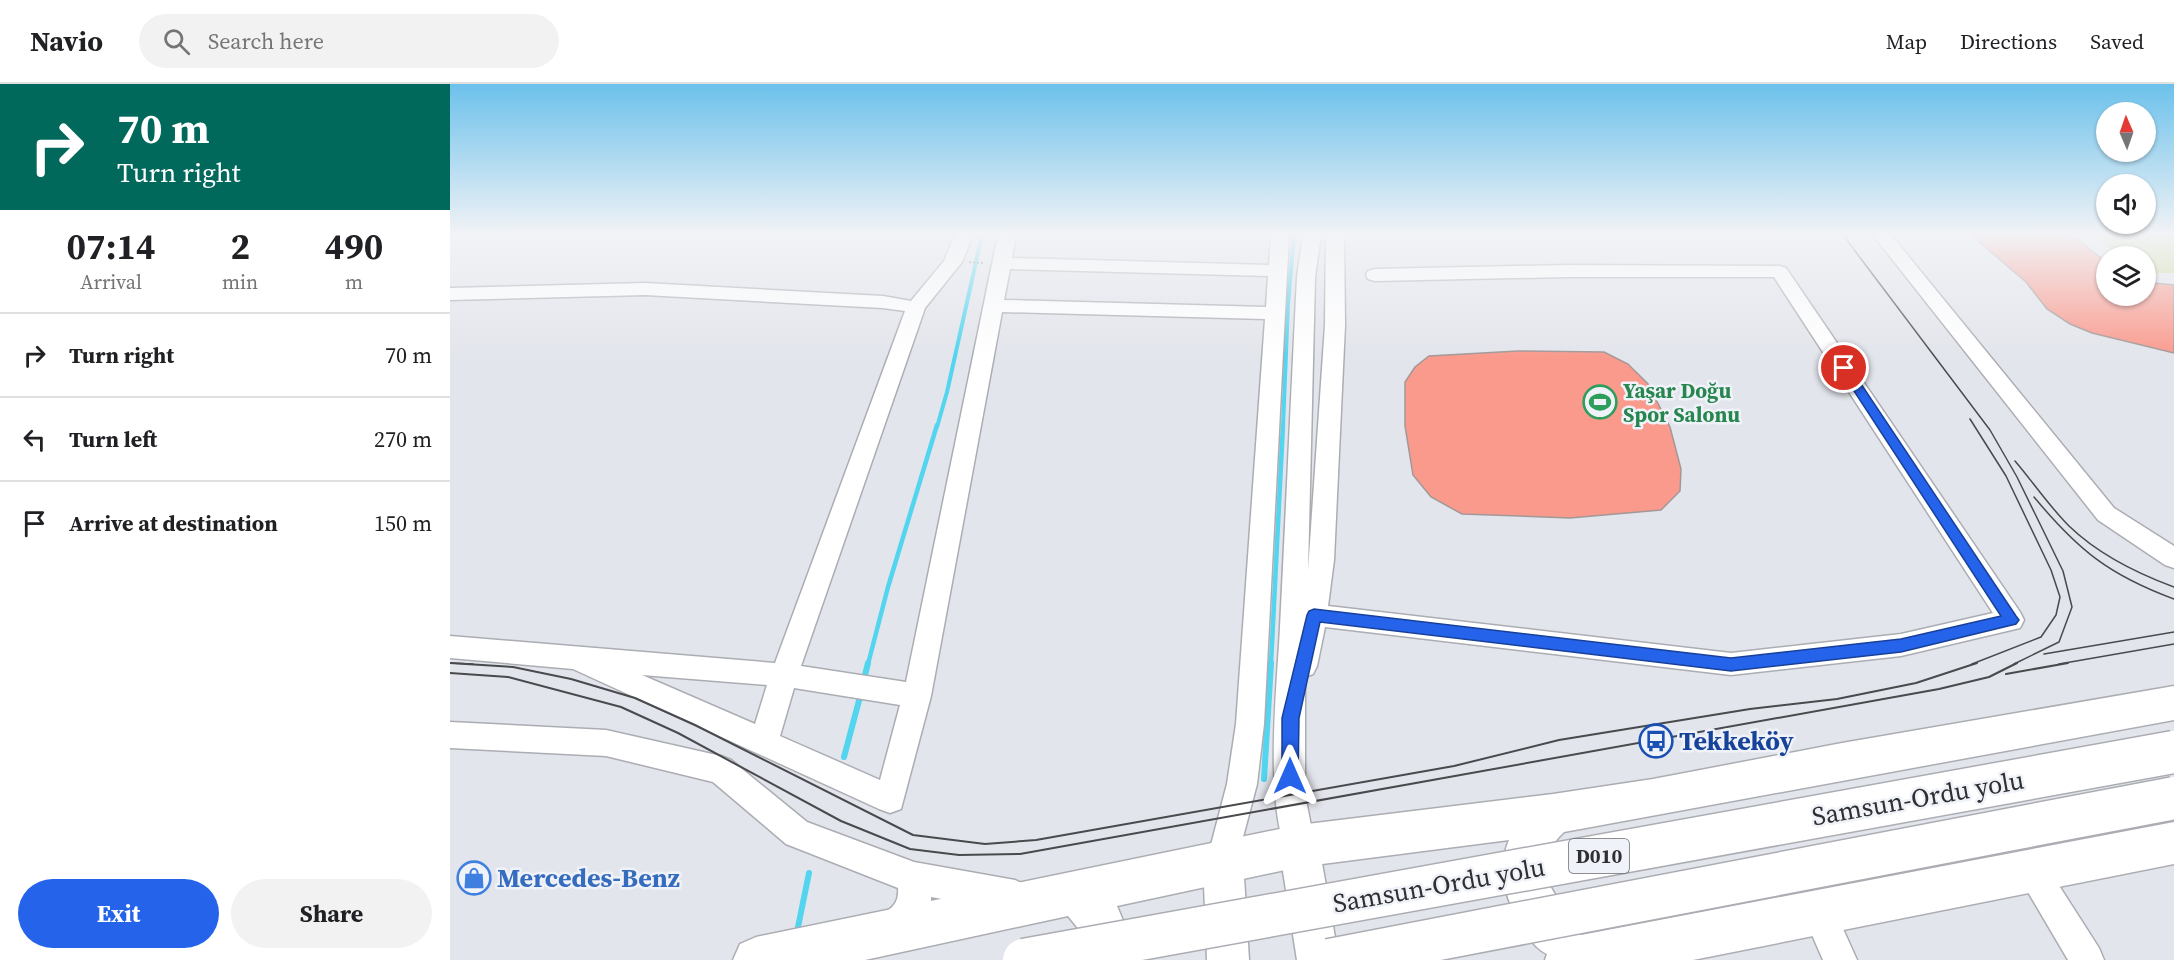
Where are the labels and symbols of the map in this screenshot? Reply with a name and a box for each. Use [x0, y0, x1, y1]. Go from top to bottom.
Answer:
north arrow [2096, 102, 2156, 162]
pin [1818, 342, 1869, 393]
place label: Yaşar Doğu Spor Salonu [1623, 376, 1740, 429]
sports icon: Yaşar Doğu Spor Salonu [1582, 384, 1618, 420]
bus stop icon: Tekkeköy [1638, 723, 1674, 759]
place label: Tekkeköy [1679, 723, 1794, 759]
position arrow [1258, 744, 1322, 808]
street label: Samsun-Ordu yolu [1809, 762, 2027, 834]
road number: D010 [1569, 839, 1629, 873]
street label: Samsun-Ordu yolu [1330, 849, 1548, 921]
shop icon: Mercedes-Benz [456, 860, 492, 896]
place label: Mercedes-Benz [497, 860, 680, 896]

